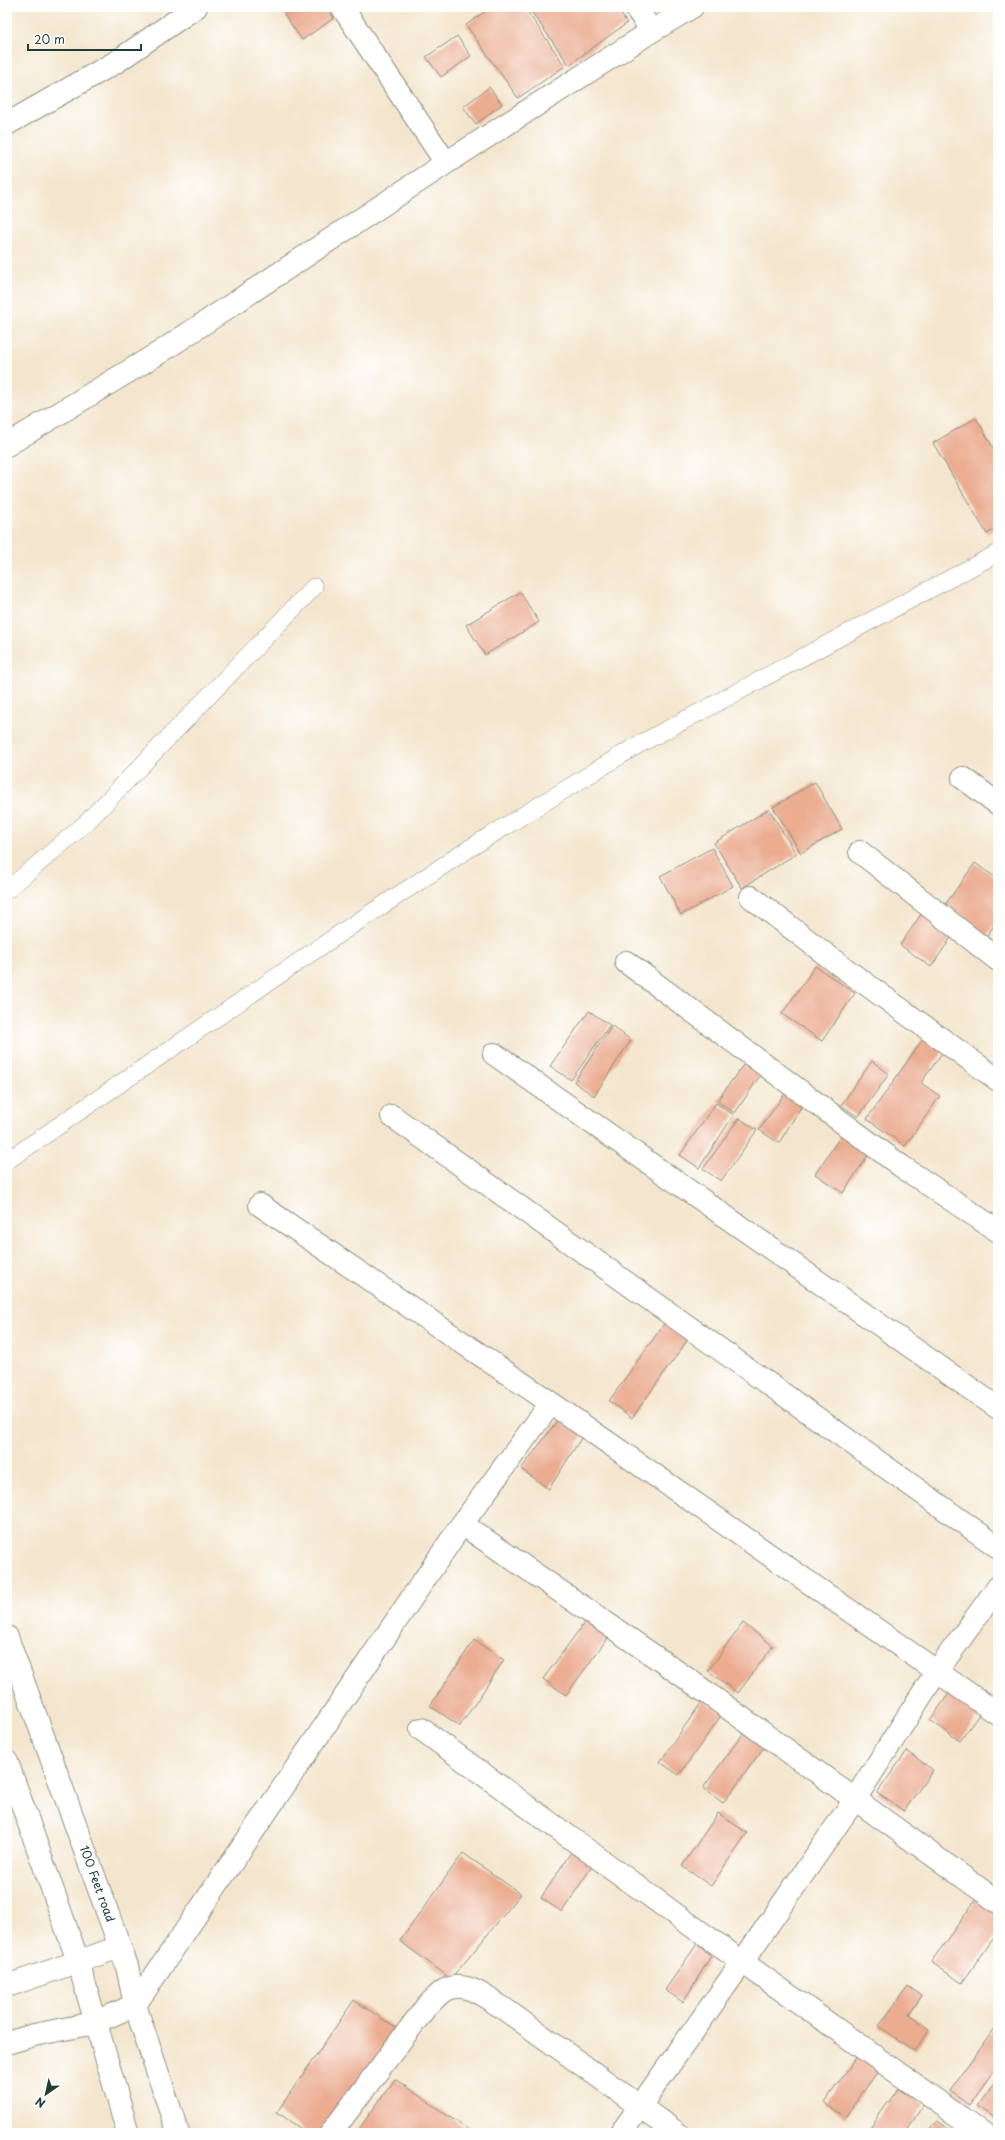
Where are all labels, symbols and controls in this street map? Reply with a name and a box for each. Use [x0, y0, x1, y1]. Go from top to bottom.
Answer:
scale bar [28, 26, 141, 52]
text: 20 m [34, 30, 65, 48]
street label: 100 Feet road [76, 1843, 120, 1924]
north arrow [26, 2074, 66, 2114]
text: N [32, 2093, 48, 2112]

